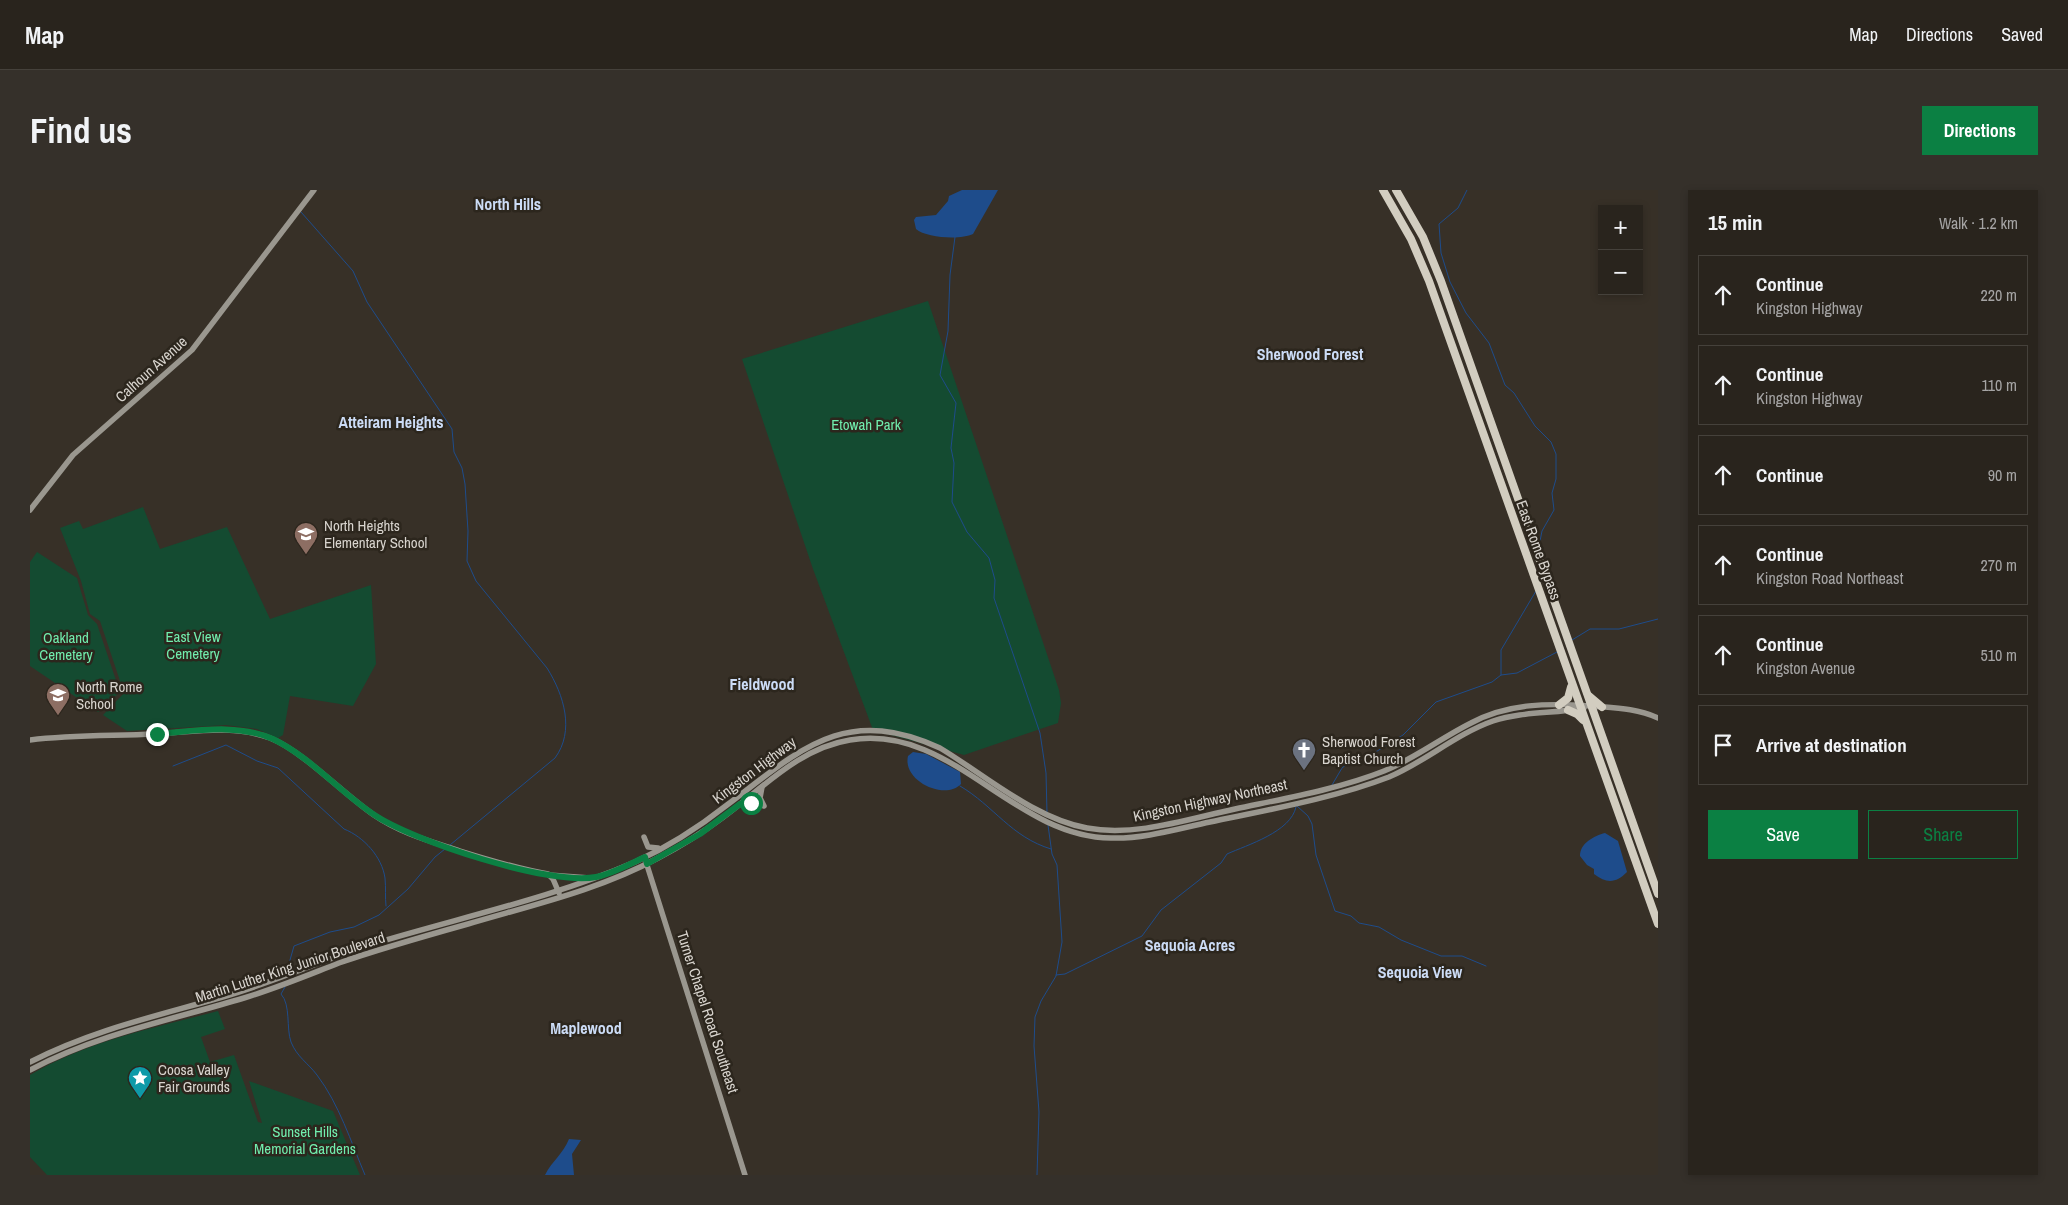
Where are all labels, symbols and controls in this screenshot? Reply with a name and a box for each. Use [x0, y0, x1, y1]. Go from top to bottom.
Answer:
text: Map [25, 19, 64, 51]
text: Map [1849, 22, 1878, 47]
text: Directions [1906, 22, 1973, 47]
text: Saved [2001, 22, 2043, 47]
button: Directions [1922, 106, 2038, 155]
text: Find us [30, 107, 132, 154]
district label: North Hills [475, 193, 541, 215]
map controls [1598, 205, 1643, 295]
button: + [1598, 205, 1643, 250]
text: 15 min [1708, 208, 1763, 237]
text: Walk · 1.2 km [1939, 212, 2018, 234]
button: − [1598, 250, 1643, 295]
text: Continue [1756, 271, 1824, 297]
icon: ahead [1709, 281, 1737, 309]
text: 220 m [1981, 284, 2017, 306]
text: Kingston Highway [1756, 297, 1862, 319]
street label: Calhoun Avenue [111, 331, 192, 407]
district label: Sherwood Forest [1257, 343, 1364, 365]
text: Continue [1756, 361, 1824, 387]
icon: ahead [1709, 371, 1737, 399]
text: 110 m [1981, 374, 2017, 396]
text: Kingston Highway [1756, 387, 1862, 409]
district label: Atteiram Heights [339, 411, 443, 433]
park label: Etowah Park [831, 414, 902, 435]
icon: ahead [1709, 461, 1737, 489]
text: Continue [1756, 462, 1824, 488]
text: 90 m [1988, 464, 2017, 486]
street label: East Rome Bypass [1511, 497, 1567, 603]
place label: North Heights Elementary School [324, 515, 427, 553]
school or university icon: North Heights Elementary School [293, 521, 319, 555]
text: Continue [1756, 541, 1824, 567]
icon: ahead [1709, 551, 1737, 579]
text: 270 m [1981, 554, 2017, 576]
text: Kingston Road Northeast [1756, 567, 1903, 589]
park label: East View Cemetery [165, 626, 221, 664]
park label: Oakland Cemetery [39, 627, 94, 665]
text: Continue [1756, 631, 1824, 657]
icon: ahead [1709, 641, 1737, 669]
text: 510 m [1981, 644, 2017, 666]
text: Kingston Avenue [1756, 657, 1855, 679]
district label: Fieldwood [730, 673, 794, 695]
place label: North Rome School [76, 676, 142, 714]
school or university icon: North Rome School [45, 682, 71, 716]
route end [146, 723, 169, 746]
street label: Kingston Highway [708, 731, 801, 808]
place label: Sherwood Forest Baptist Church [1322, 731, 1416, 769]
icon: arrive [1709, 731, 1737, 759]
text: Arrive at destination [1756, 732, 1907, 758]
church icon: Sherwood Forest Baptist Church [1291, 737, 1317, 771]
street label: Kingston Highway Northeast [1131, 773, 1289, 827]
route start [740, 792, 763, 815]
button: Save [1708, 810, 1858, 859]
button: Share [1868, 810, 2018, 859]
street label: Martin Luther King Junior Boulevard [192, 926, 388, 1008]
street label: Turner Chapel Road Southeast [672, 928, 744, 1096]
district label: Sequoia Acres [1145, 934, 1235, 956]
district label: Sequoia View [1378, 961, 1463, 983]
district label: Maplewood [550, 1017, 622, 1039]
place label: Coosa Valley Fair Grounds [158, 1059, 230, 1097]
place icon: Coosa Valley Fair Grounds [127, 1065, 153, 1099]
park label: Sunset Hills Memorial Gardens [254, 1121, 356, 1159]

